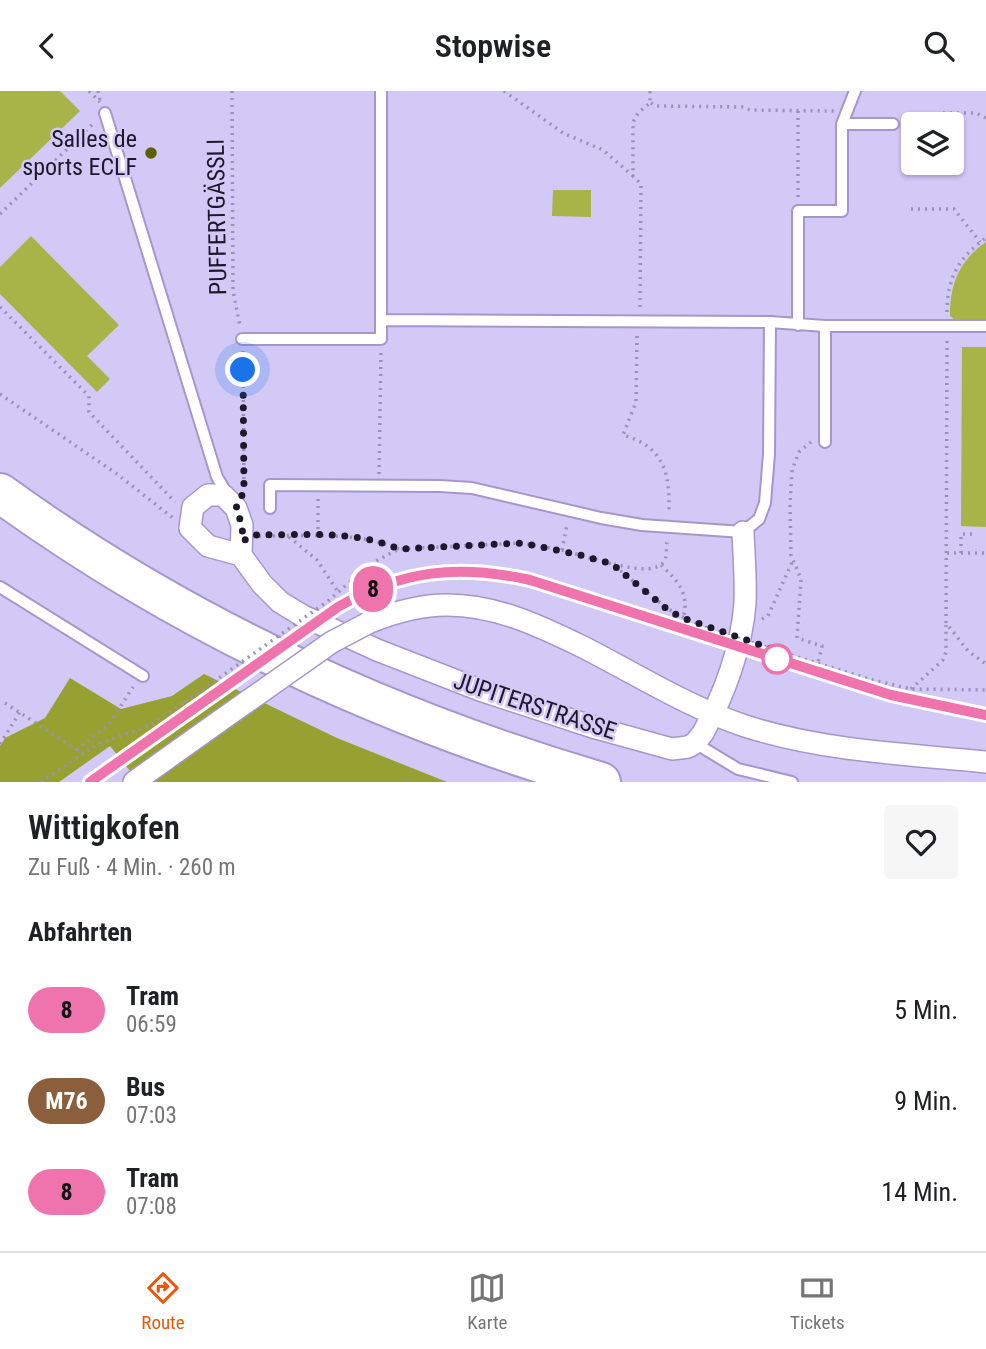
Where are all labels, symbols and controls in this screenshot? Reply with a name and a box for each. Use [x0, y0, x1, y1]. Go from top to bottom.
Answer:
icon: back [28, 27, 66, 65]
text: Stopwise [435, 27, 551, 65]
icon: search [920, 27, 958, 65]
map controls [901, 112, 964, 175]
button: layers [901, 112, 964, 175]
place label: Salles de sports ECLF [22, 125, 137, 181]
street label: PUFFERTGÄSSLI [202, 139, 232, 295]
marker: Salles de sports ECLF [143, 145, 159, 161]
your location [225, 352, 260, 387]
line badge: 8 [350, 566, 396, 612]
text: 8 [367, 575, 379, 603]
unlabelled marker [762, 644, 792, 674]
street label: JUPITERSTRASSE [450, 666, 620, 746]
button: heart [884, 805, 958, 879]
text: Wittigkofen [28, 808, 180, 847]
text: Zu Fuß · 4 Min. · 260 m [28, 854, 236, 881]
text: Abfahrten [28, 917, 132, 947]
text: Tram [126, 981, 179, 1011]
text: 5 Min. [894, 995, 958, 1025]
text: 8 [60, 996, 73, 1024]
text: 06:59 [126, 1011, 177, 1038]
text: Bus [126, 1072, 165, 1102]
text: 9 Min. [894, 1086, 958, 1116]
text: M76 [45, 1087, 88, 1115]
text: 07:03 [126, 1102, 177, 1129]
text: Tram [126, 1163, 179, 1193]
text: 14 Min. [881, 1177, 958, 1207]
text: 8 [60, 1178, 73, 1206]
text: 07:08 [126, 1193, 177, 1220]
tab: Route [141, 1269, 185, 1334]
tab: Karte [467, 1269, 507, 1334]
tab: Tickets [790, 1269, 845, 1334]

